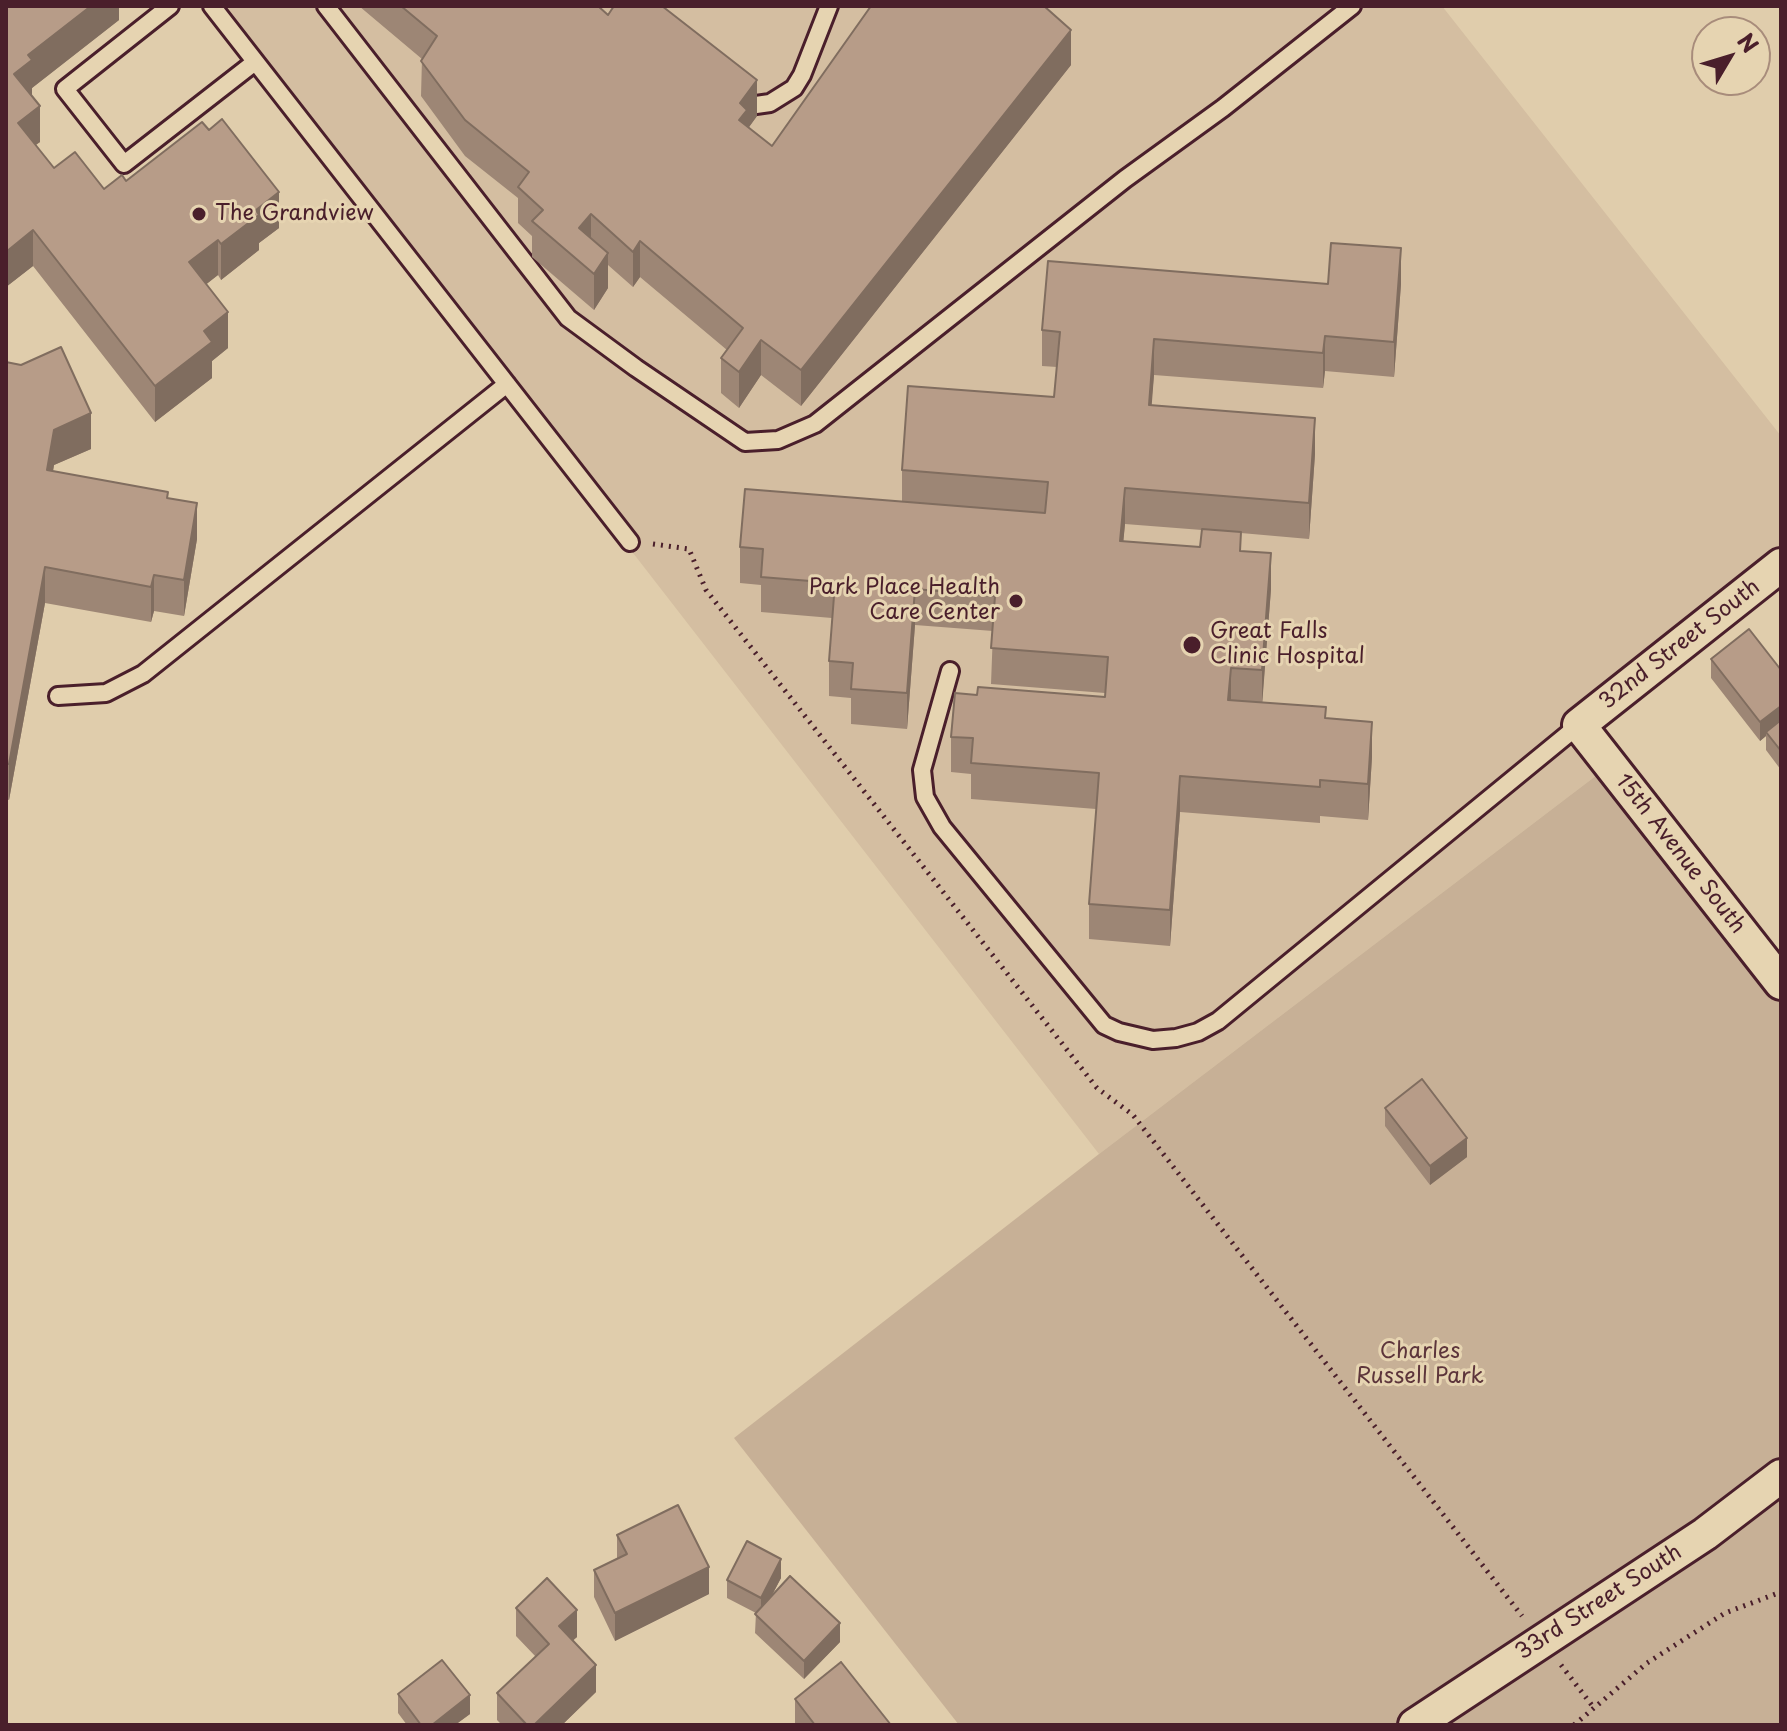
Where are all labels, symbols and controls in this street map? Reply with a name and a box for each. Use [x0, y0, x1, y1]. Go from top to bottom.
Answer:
north arrow [1691, 16, 1771, 96]
text: N [1730, 25, 1767, 59]
place label: The Grandview [215, 201, 373, 227]
marker: The Grandview [190, 205, 208, 223]
street label: 32nd Street South [1595, 574, 1765, 716]
place label: Park Place Health Care Center [809, 575, 1000, 626]
marker: Park Place Health Care Center [1007, 592, 1025, 610]
place label: Great Falls Clinic Hospital [1210, 619, 1365, 670]
marker: Great Falls Clinic Hospital [1181, 634, 1203, 656]
street label: 15th Avenue South [1609, 769, 1751, 939]
park label: Charles Russell Park [1356, 1339, 1484, 1390]
street label: 33rd Street South [1511, 1539, 1687, 1667]

